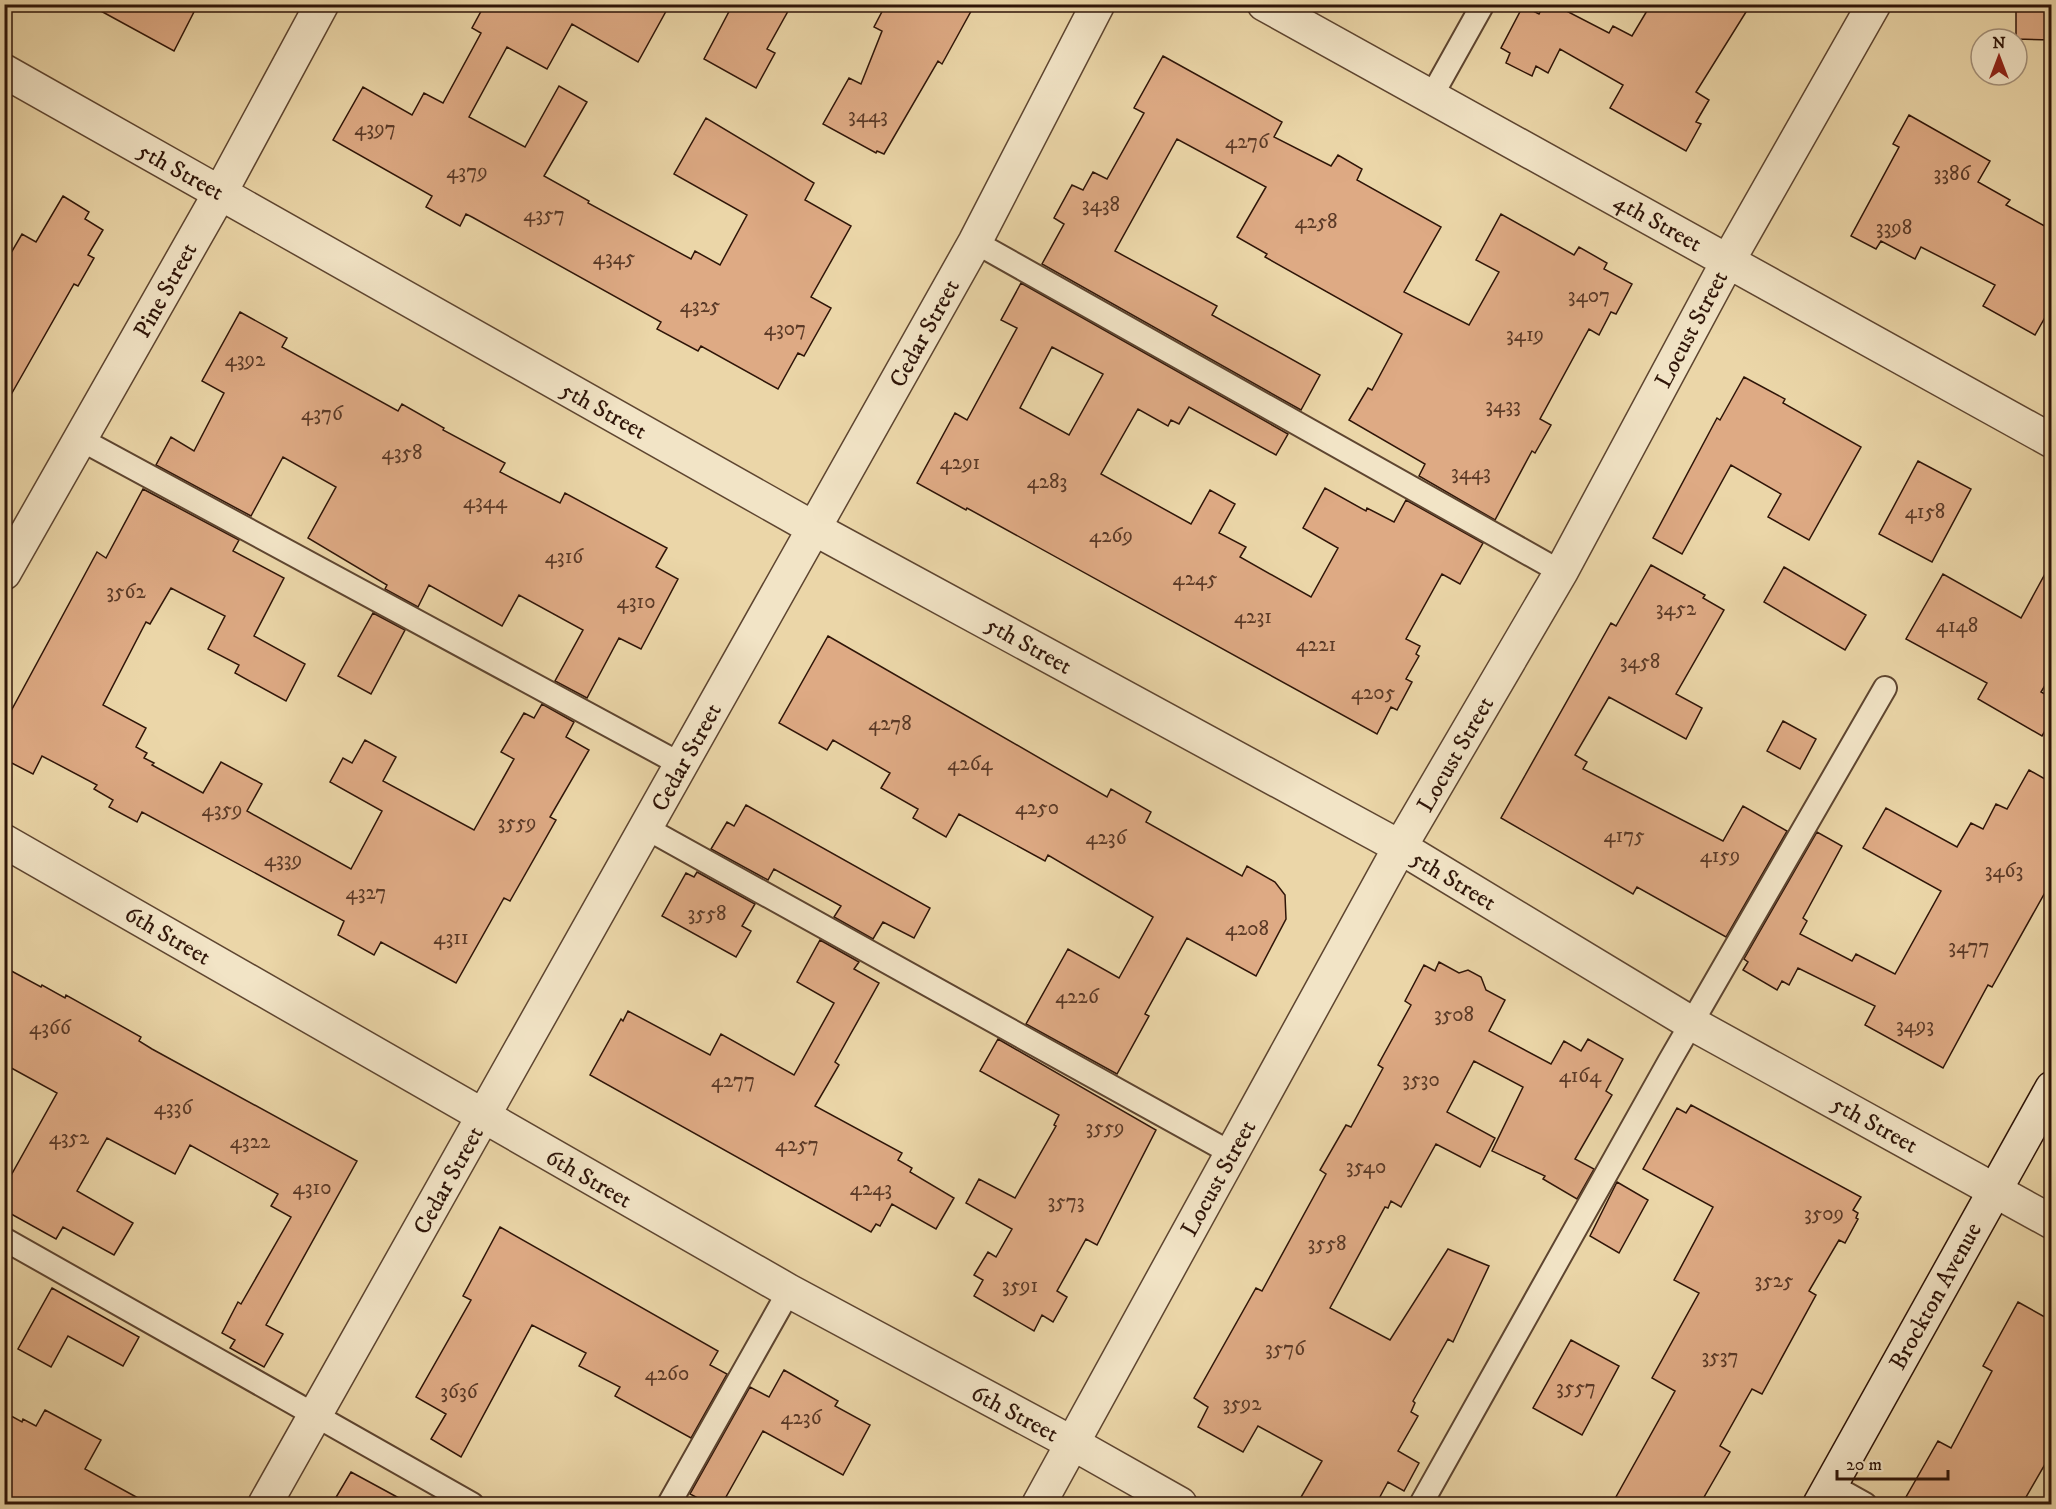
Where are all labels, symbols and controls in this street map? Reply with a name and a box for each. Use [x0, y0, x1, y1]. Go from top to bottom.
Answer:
north arrow [1969, 27, 2029, 87]
text: N [1992, 33, 2006, 53]
house number: 3443 [848, 103, 888, 129]
house number: 4397 [354, 116, 396, 142]
house number: 4276 [1225, 129, 1270, 155]
street label: 5th Street [132, 136, 229, 208]
house number: 4379 [446, 159, 488, 185]
house number: 3386 [1933, 161, 1972, 187]
street label: 4th Street [1608, 186, 1707, 259]
house number: 3438 [1082, 192, 1120, 218]
house number: 4357 [523, 202, 565, 228]
house number: 4258 [1294, 209, 1338, 235]
house number: 3398 [1876, 215, 1912, 241]
street label: Pine Street [127, 237, 204, 343]
house number: 4345 [593, 245, 635, 271]
street label: Locust Street [1648, 265, 1735, 393]
street label: Cedar Street [883, 274, 967, 393]
house number: 3407 [1568, 283, 1610, 309]
house number: 4325 [680, 293, 720, 319]
house number: 4307 [764, 316, 806, 342]
house number: 3419 [1506, 322, 1544, 348]
house number: 4392 [225, 347, 266, 373]
street label: 5th Street [555, 375, 652, 447]
house number: 3433 [1485, 393, 1521, 419]
house number: 4376 [301, 401, 344, 427]
house number: 4358 [382, 440, 422, 466]
house number: 4291 [940, 450, 980, 476]
house number: 3443 [1451, 460, 1491, 486]
house number: 4283 [1027, 469, 1067, 495]
house number: 4344 [463, 489, 508, 515]
house number: 4158 [1905, 499, 1945, 525]
house number: 4269 [1089, 523, 1133, 549]
house number: 4316 [545, 544, 584, 570]
house number: 4245 [1173, 566, 1217, 592]
house number: 3562 [106, 579, 146, 605]
house number: 4310 [617, 589, 655, 615]
house number: 3452 [1656, 596, 1697, 622]
house number: 4231 [1234, 604, 1272, 630]
street label: 5th Street [980, 610, 1077, 682]
house number: 4148 [1936, 613, 1978, 639]
house number: 4221 [1296, 632, 1336, 658]
house number: 3458 [1620, 649, 1660, 675]
house number: 4205 [1351, 680, 1395, 706]
street label: Locust Street [1411, 691, 1501, 818]
street label: Cedar Street [645, 698, 729, 817]
house number: 4278 [868, 711, 912, 737]
house number: 4264 [947, 751, 994, 777]
house number: 4250 [1015, 795, 1059, 821]
house number: 4359 [202, 797, 242, 823]
house number: 3559 [497, 810, 537, 836]
house number: 4175 [1603, 823, 1645, 849]
house number: 4236 [1085, 825, 1128, 851]
house number: 4159 [1700, 843, 1740, 869]
street label: 5th Street [1405, 844, 1502, 918]
house number: 4339 [264, 847, 302, 873]
house number: 3463 [1985, 858, 2023, 884]
house number: 4327 [346, 880, 386, 906]
street label: 6th Street [119, 899, 216, 973]
house number: 3558 [687, 901, 727, 927]
house number: 4208 [1225, 916, 1269, 942]
house number: 4311 [433, 925, 469, 951]
house number: 3477 [1948, 934, 1990, 960]
house number: 4226 [1055, 984, 1100, 1010]
house number: 3508 [1434, 1002, 1474, 1028]
house number: 3493 [1896, 1013, 1934, 1039]
house number: 4366 [29, 1015, 72, 1041]
house number: 4164 [1559, 1063, 1602, 1089]
house number: 3530 [1402, 1067, 1440, 1093]
house number: 4277 [711, 1068, 755, 1094]
street label: 5th Street [1826, 1089, 1923, 1161]
house number: 4336 [154, 1095, 193, 1121]
house number: 3559 [1085, 1115, 1125, 1141]
street label: Locust Street [1175, 1115, 1263, 1242]
street label: Cedar Street [407, 1121, 491, 1240]
house number: 4352 [49, 1125, 90, 1151]
house number: 4322 [230, 1129, 271, 1155]
house number: 4257 [775, 1132, 819, 1158]
street label: 6th Street [540, 1142, 637, 1216]
house number: 3540 [1346, 1154, 1386, 1180]
house number: 4310 [293, 1175, 331, 1201]
house number: 4243 [850, 1176, 892, 1202]
house number: 3573 [1047, 1189, 1085, 1215]
house number: 3509 [1804, 1201, 1844, 1227]
street label: Brockton Avenue [1883, 1217, 1989, 1375]
house number: 3558 [1307, 1231, 1347, 1257]
house number: 3525 [1755, 1268, 1793, 1294]
house number: 3591 [1002, 1273, 1038, 1299]
house number: 3576 [1265, 1336, 1306, 1362]
house number: 3537 [1701, 1344, 1739, 1370]
house number: 4260 [645, 1361, 689, 1387]
house number: 3557 [1556, 1375, 1596, 1401]
street label: 6th Street [966, 1378, 1064, 1449]
house number: 3636 [440, 1379, 479, 1405]
house number: 3592 [1222, 1391, 1262, 1417]
house number: 4236 [780, 1405, 823, 1431]
scale bar [1837, 1443, 1948, 1481]
text: 20 m [1846, 1454, 1882, 1476]

